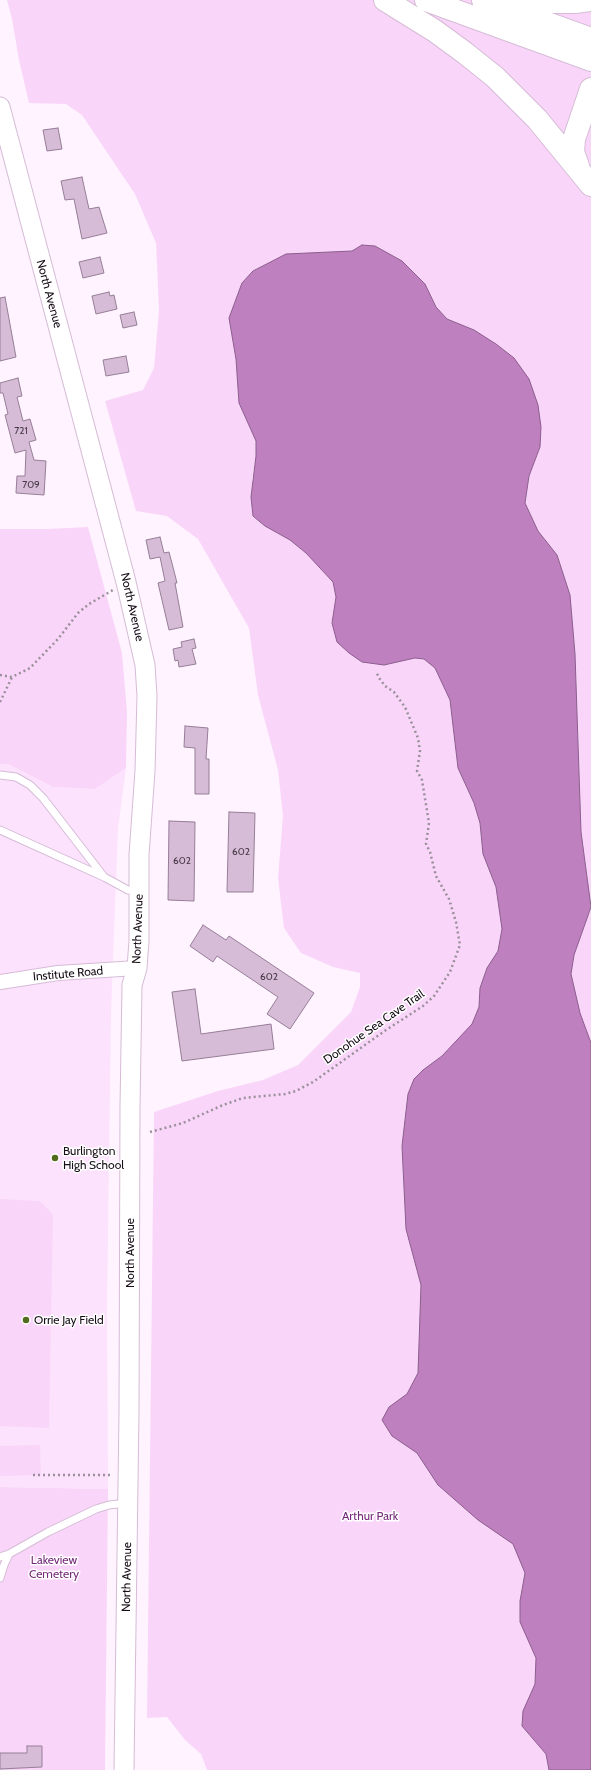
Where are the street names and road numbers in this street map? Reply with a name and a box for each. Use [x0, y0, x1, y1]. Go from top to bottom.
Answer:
street label: North Avenue [33, 258, 65, 330]
street label: North Avenue [117, 571, 147, 643]
street label: North Avenue [130, 894, 146, 964]
street label: Institute Road [32, 964, 104, 984]
street label: Donohue Sea Cave Trail [321, 987, 427, 1067]
street label: North Avenue [123, 1218, 137, 1288]
street label: North Avenue [119, 1542, 135, 1612]

